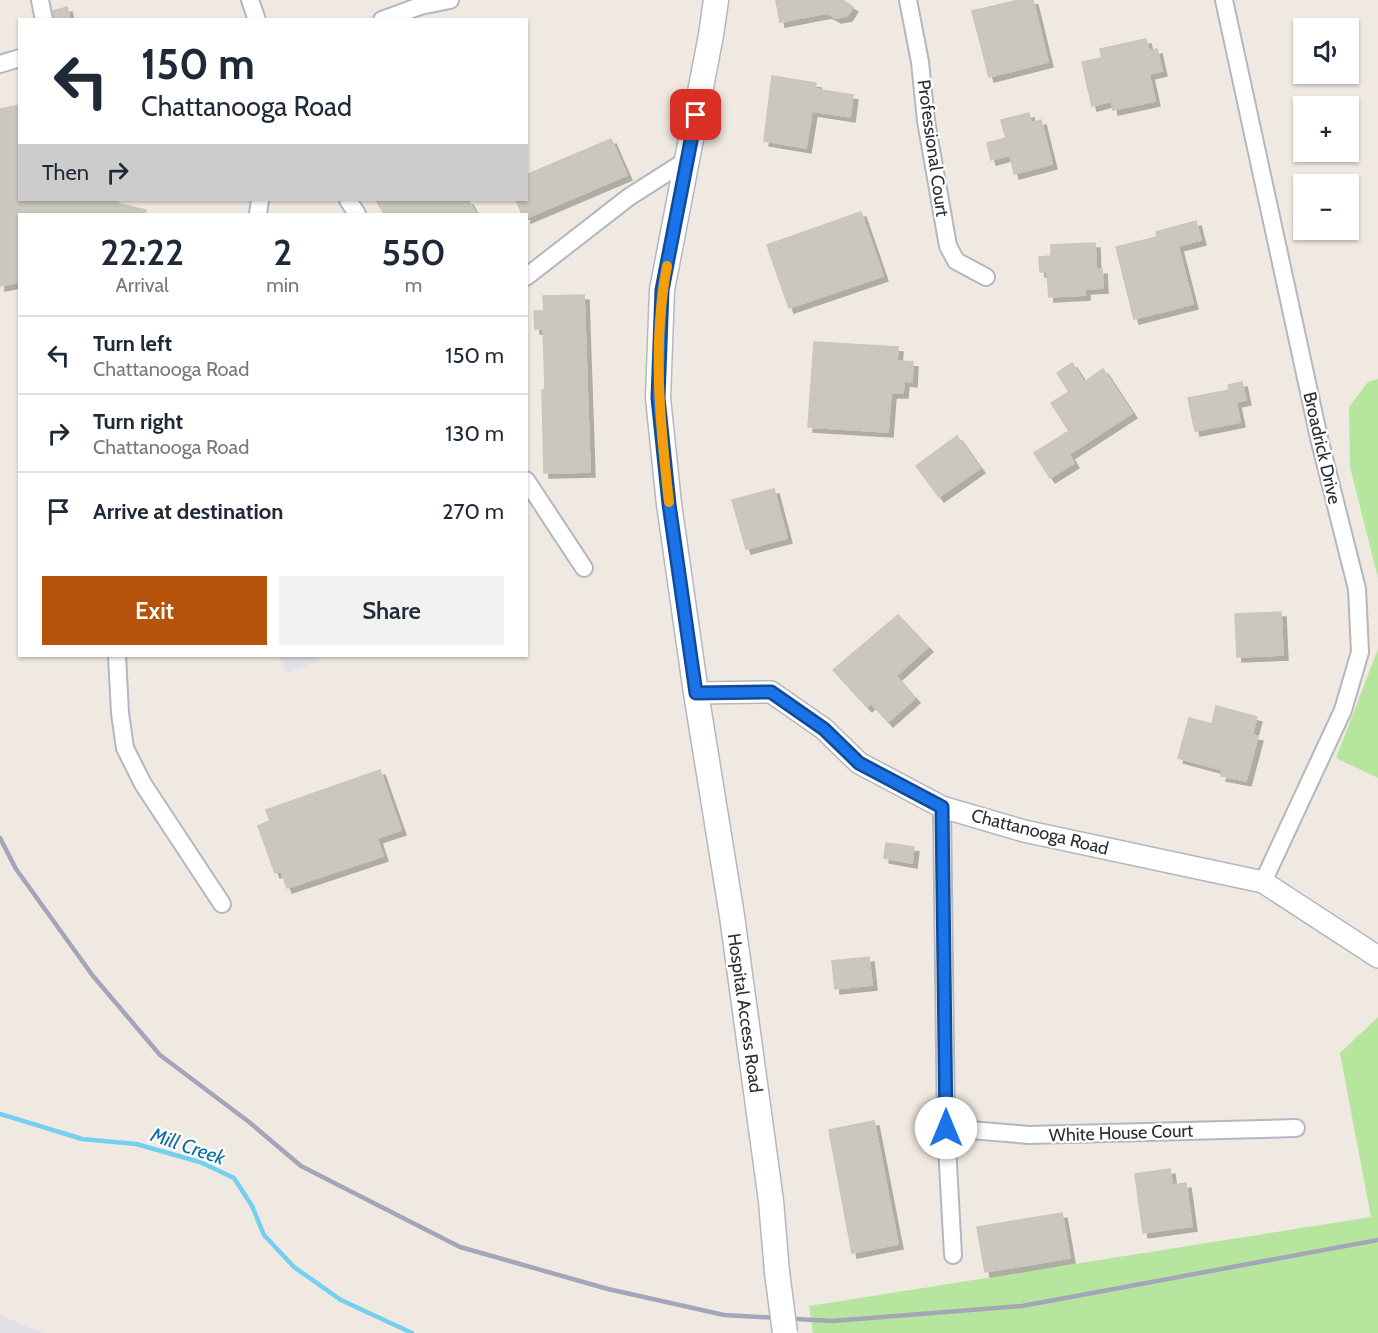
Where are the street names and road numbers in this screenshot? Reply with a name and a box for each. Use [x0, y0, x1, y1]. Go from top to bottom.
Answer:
street label: Professional Court [913, 78, 953, 218]
street label: Broadrick Drive [1298, 390, 1346, 506]
street label: Chattanooga Road [969, 804, 1111, 860]
street label: Hospital Access Road [723, 932, 767, 1094]
street label: White House Court [1049, 1119, 1193, 1147]

